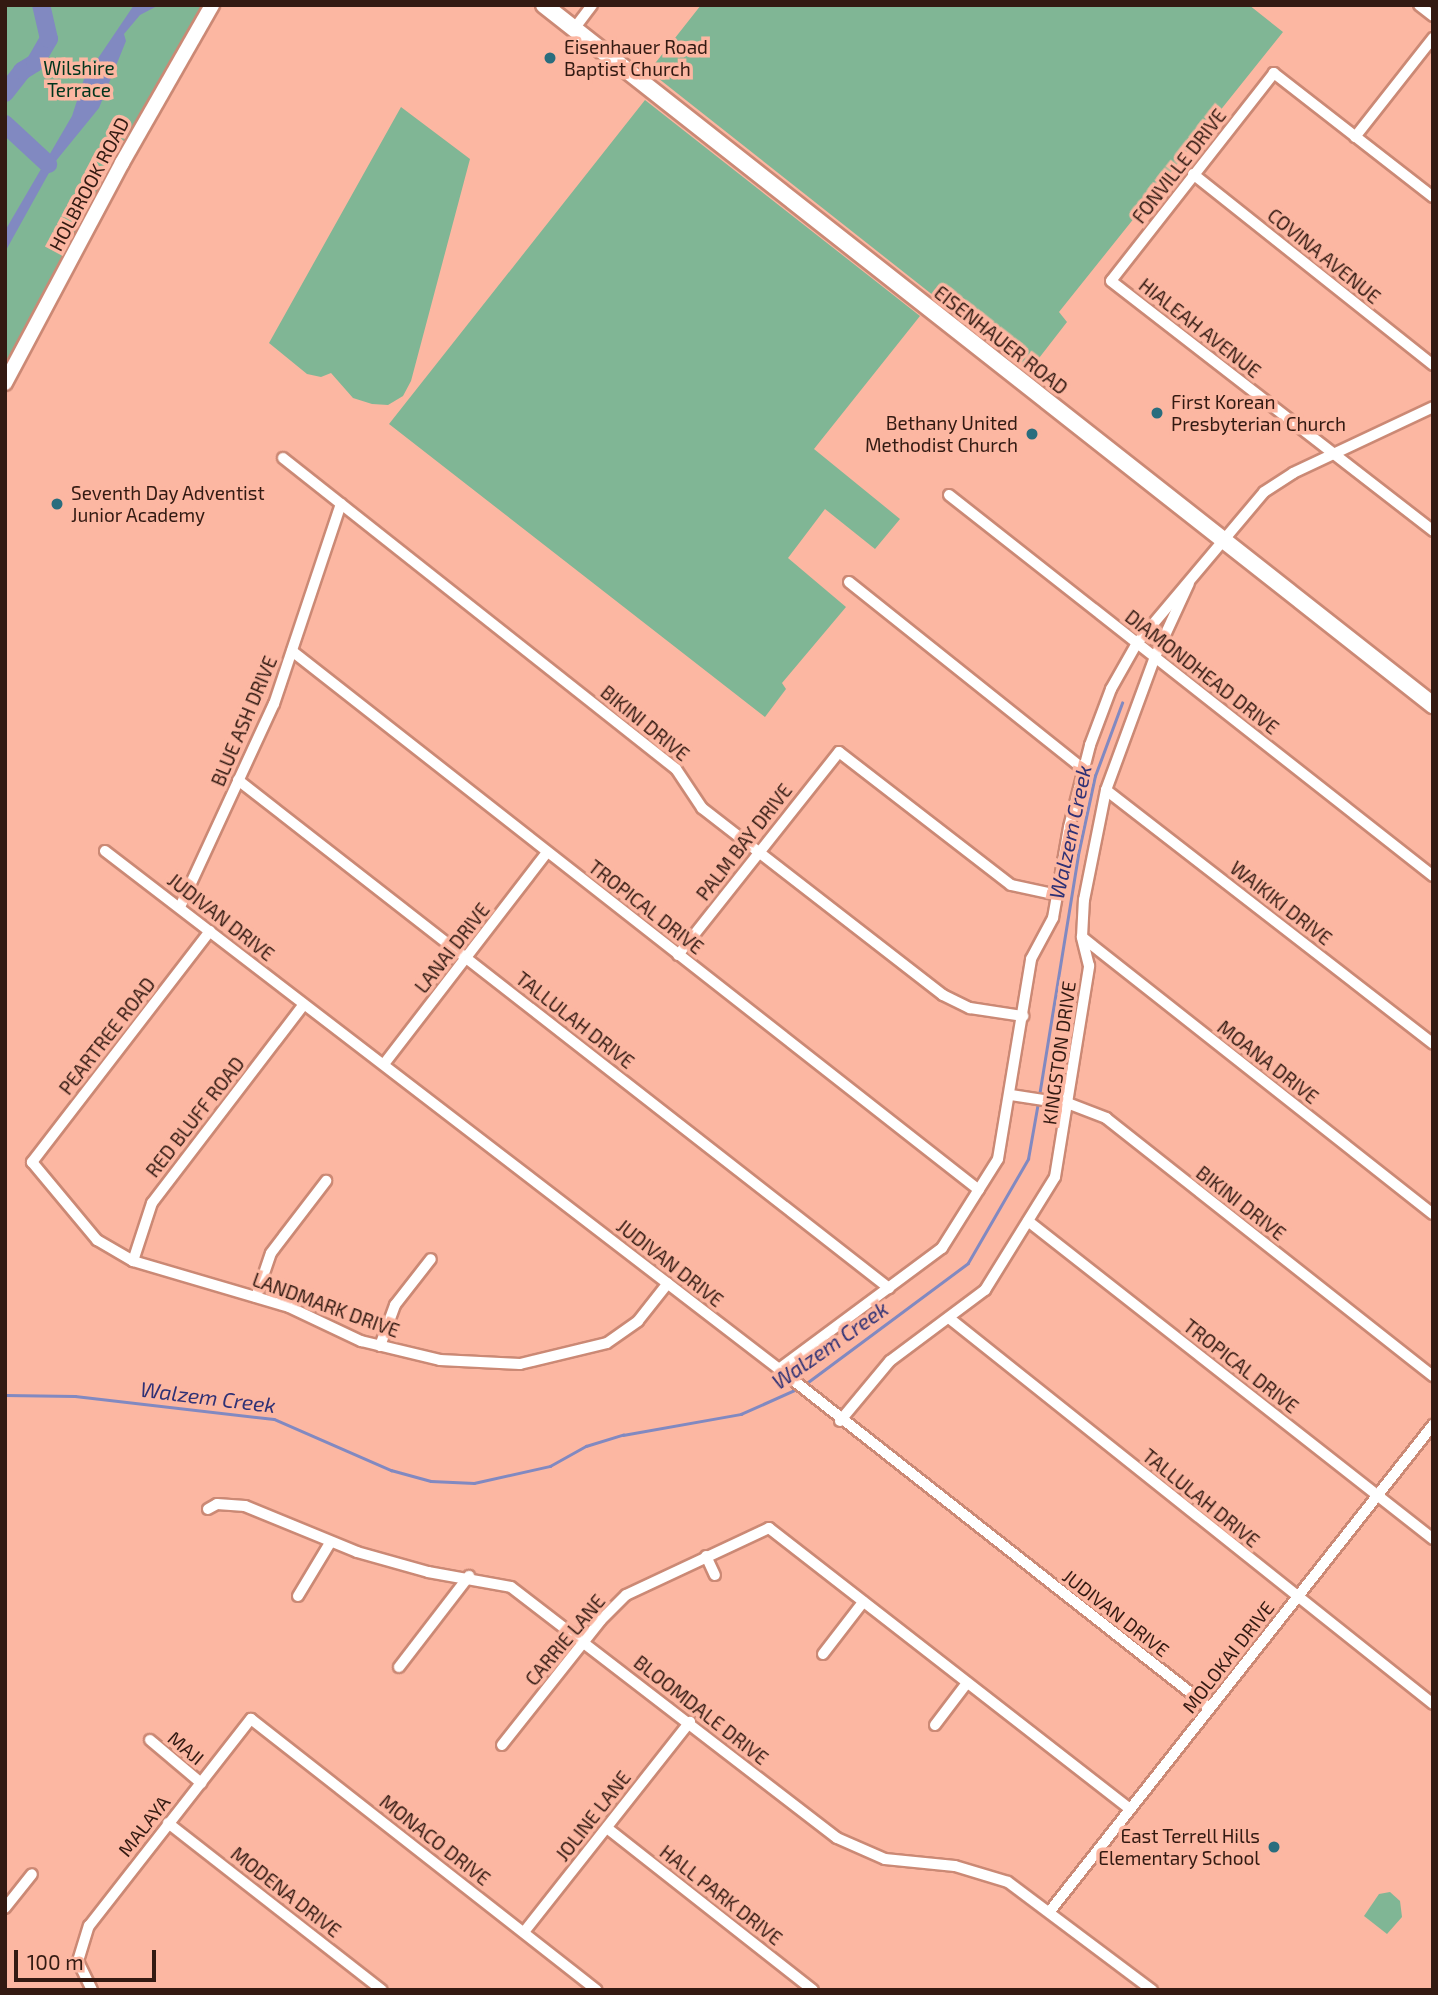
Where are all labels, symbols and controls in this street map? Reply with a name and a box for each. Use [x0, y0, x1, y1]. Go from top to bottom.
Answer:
place label: Eisenhauer Road Baptist Church [564, 36, 708, 80]
marker: Eisenhauer Road Baptist Church [542, 50, 558, 66]
park label: Wilshire Terrace [43, 57, 115, 101]
street label: FONVILLE DRIVE [1127, 104, 1231, 228]
street label: HOLBROOK ROAD [44, 113, 134, 255]
street label: COVINA AVENUE [1263, 203, 1385, 309]
street label: HIALEAH AVENUE [1134, 273, 1266, 383]
street label: EISENHAUER ROAD [930, 281, 1072, 399]
place label: First Korean Presbyterian Church [1171, 391, 1346, 435]
marker: First Korean Presbyterian Church [1149, 405, 1165, 421]
place label: Bethany United Methodist Church [865, 412, 1018, 456]
marker: Bethany United Methodist Church [1024, 426, 1040, 442]
place label: Seventh Day Adventist Junior Academy [71, 482, 266, 526]
marker: Seventh Day Adventist Junior Academy [49, 496, 65, 512]
street label: DIAMONDHEAD DRIVE [1121, 605, 1283, 739]
street label: BLUE ASH DRIVE [206, 652, 282, 790]
street label: BIKINI DRIVE [596, 680, 694, 766]
water label: Walzem Creek [1044, 763, 1096, 901]
street label: PALM BAY DRIVE [691, 779, 797, 905]
street label: TROPICAL DRIVE [584, 855, 708, 959]
street label: WAIKIKI DRIVE [1226, 856, 1336, 950]
street label: JUDIVAN DRIVE [163, 868, 279, 966]
street label: LANAI DRIVE [410, 899, 494, 997]
street label: TALLULAH DRIVE [511, 967, 639, 1073]
street label: PEARTREE ROAD [54, 973, 160, 1099]
street label: KINGSTON DRIVE [1038, 980, 1080, 1126]
street label: MOANA DRIVE [1213, 1015, 1323, 1109]
street label: RED BLUFF ROAD [141, 1052, 249, 1182]
street label: BIKINI DRIVE [1192, 1161, 1290, 1245]
street label: JUDIVAN DRIVE [612, 1214, 728, 1312]
street label: LANDMARK DRIVE [249, 1268, 403, 1342]
water label: Walzem Creek [767, 1296, 893, 1394]
street label: TROPICAL DRIVE [1179, 1314, 1303, 1418]
water label: Walzem Creek [139, 1376, 277, 1418]
street label: TALLULAH DRIVE [1138, 1444, 1264, 1552]
street label: JUDIVAN DRIVE [1058, 1564, 1174, 1662]
street label: CARRIE LANE [520, 1590, 610, 1690]
street label: MOLOKAI DRIVE [1177, 1597, 1279, 1717]
street label: BLOOMDALE DRIVE [629, 1651, 773, 1769]
street label: MAJI [163, 1726, 209, 1770]
street label: JOLINE LANE [551, 1767, 635, 1865]
street label: MONACO DRIVE [375, 1790, 495, 1890]
street label: MALAYA [113, 1791, 175, 1861]
place label: East Terrell Hills Elementary School [1098, 1825, 1260, 1869]
marker: East Terrell Hills Elementary School [1266, 1839, 1282, 1855]
street label: HALL PARK DRIVE [655, 1840, 787, 1950]
street label: MODENA DRIVE [226, 1842, 346, 1942]
scale bar [18, 1936, 159, 1980]
text: 100 m [27, 1949, 84, 1974]

